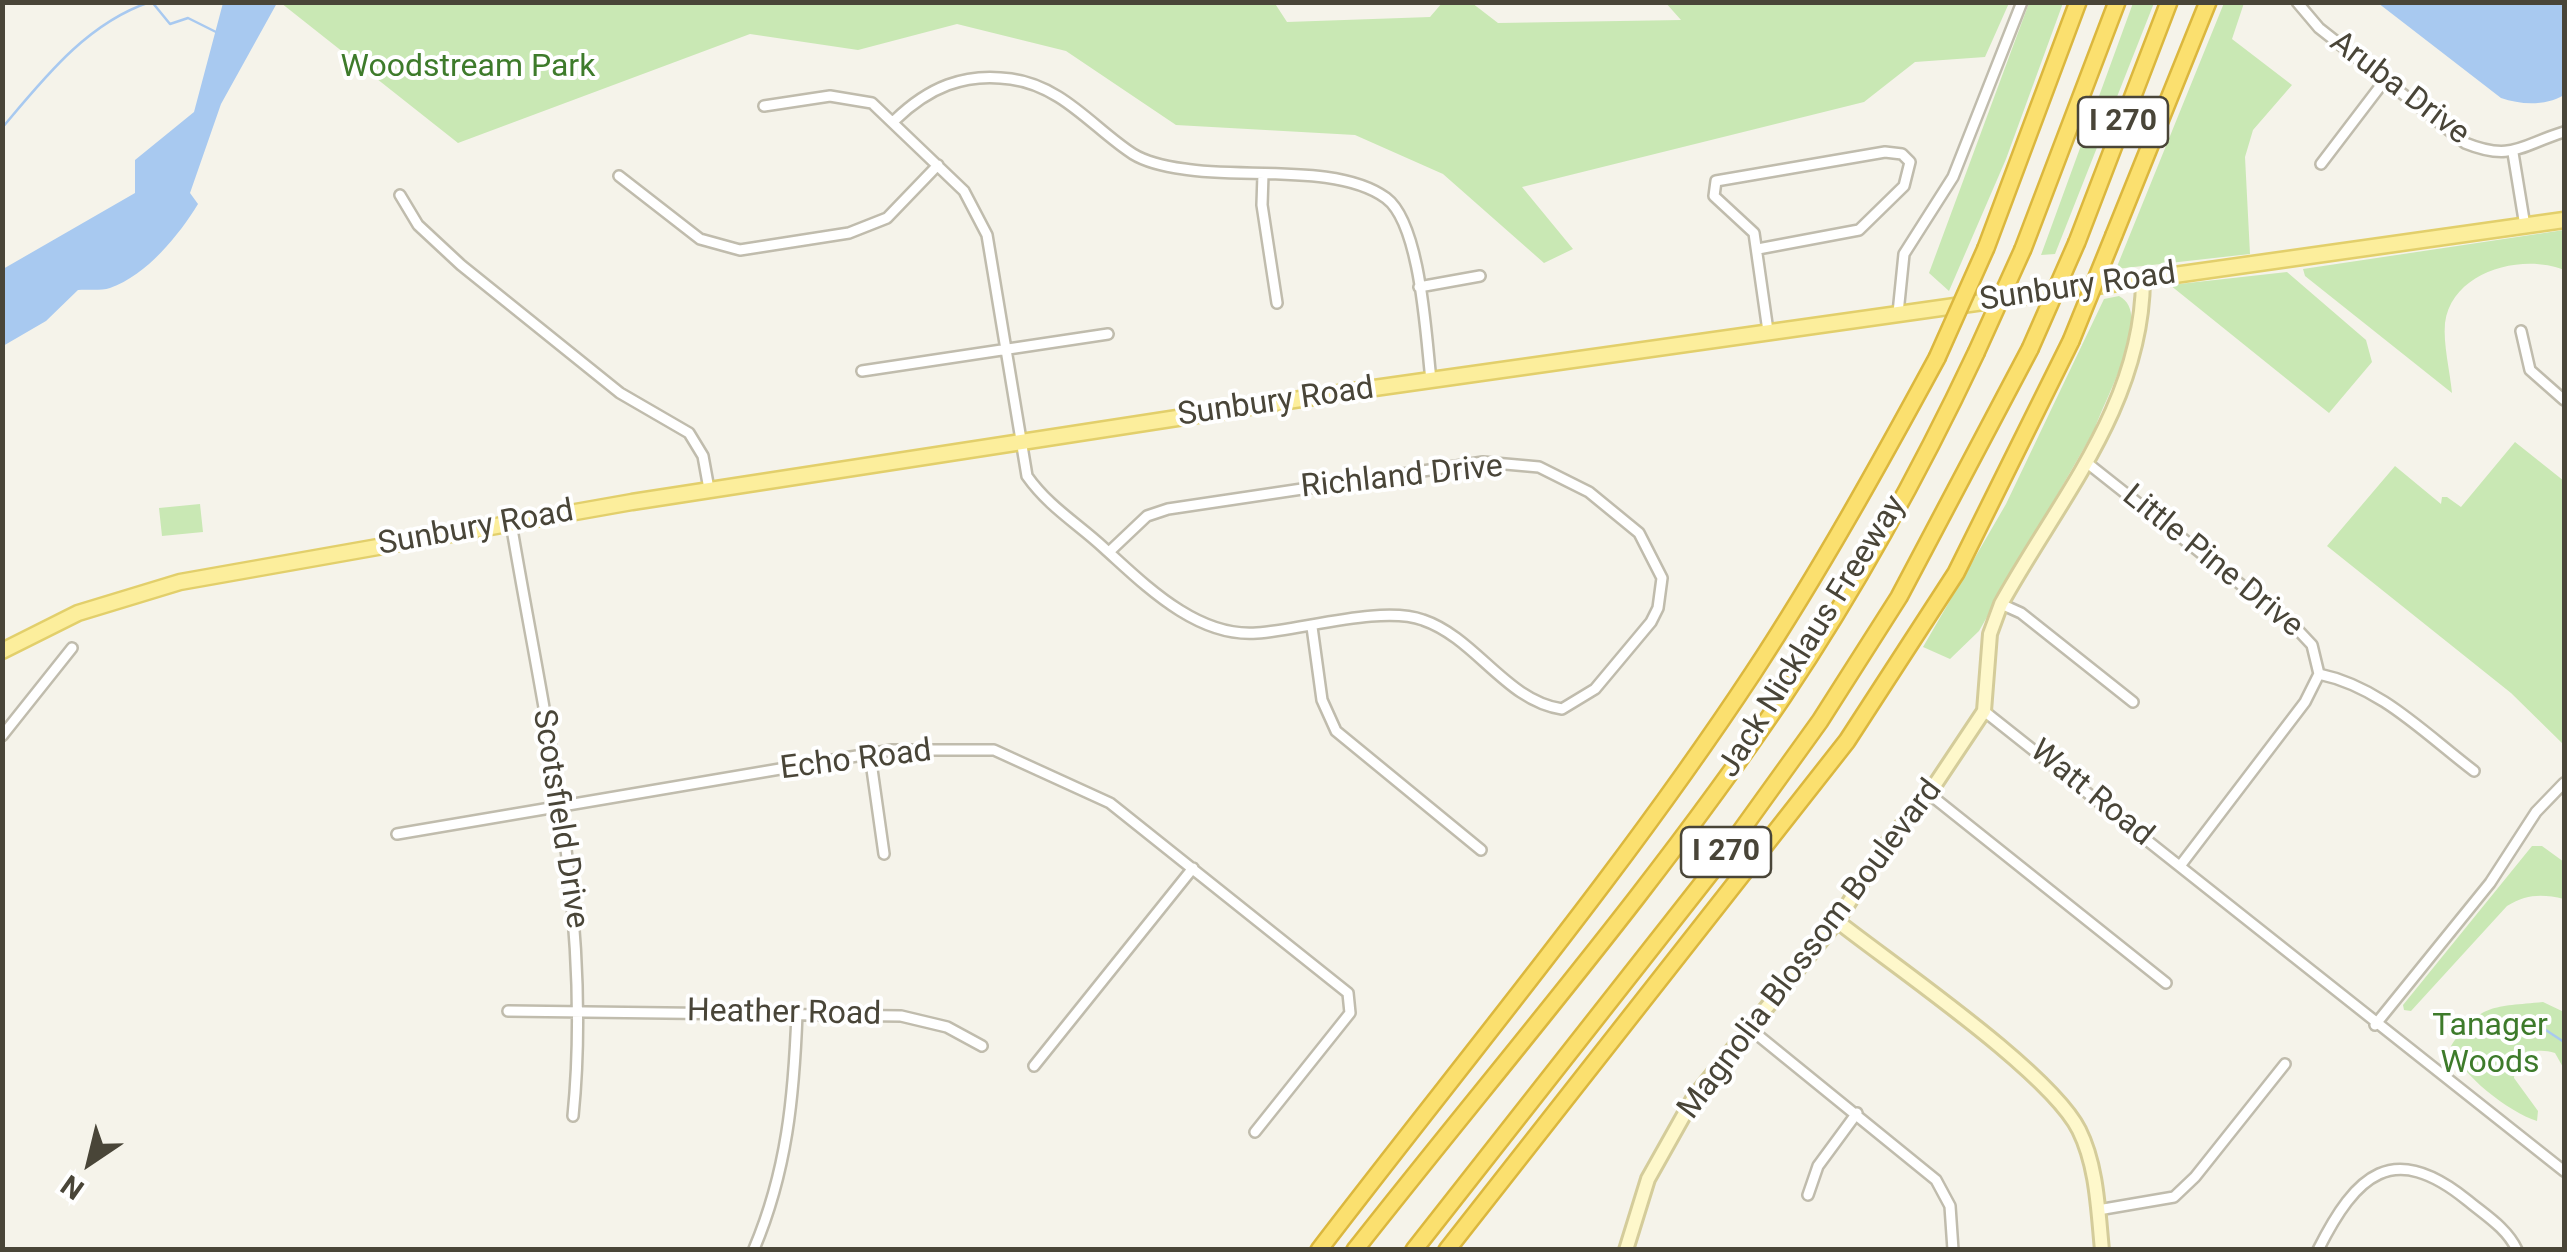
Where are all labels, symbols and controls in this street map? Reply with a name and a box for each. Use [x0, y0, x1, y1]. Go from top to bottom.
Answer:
street label: Aruba Drive [2322, 24, 2476, 154]
park label: Woodstream Park [341, 49, 595, 87]
road number: I 270 [2078, 97, 2168, 147]
street label: Sunbury Road [1978, 255, 2178, 321]
street label: Sunbury Road [1176, 370, 1376, 436]
street label: Richland Drive [1299, 448, 1505, 508]
street label: Little Pine Drive [2114, 478, 2310, 646]
street label: Jack Nicklaus Freeway [1711, 489, 1915, 785]
street label: Sunbury Road [375, 493, 577, 565]
street label: Scotsfield Drive [523, 707, 595, 931]
street label: Echo Road [778, 733, 934, 789]
street label: Watt Road [2022, 733, 2160, 855]
street label: Magnolia Blossom Boulevard [1671, 773, 1951, 1127]
road number: I 270 [1681, 827, 1771, 877]
street label: Heather Road [686, 993, 882, 1035]
park label: Tanager Woods [2432, 1008, 2548, 1083]
north arrow [40, 1112, 140, 1212]
text: N [55, 1168, 90, 1206]

